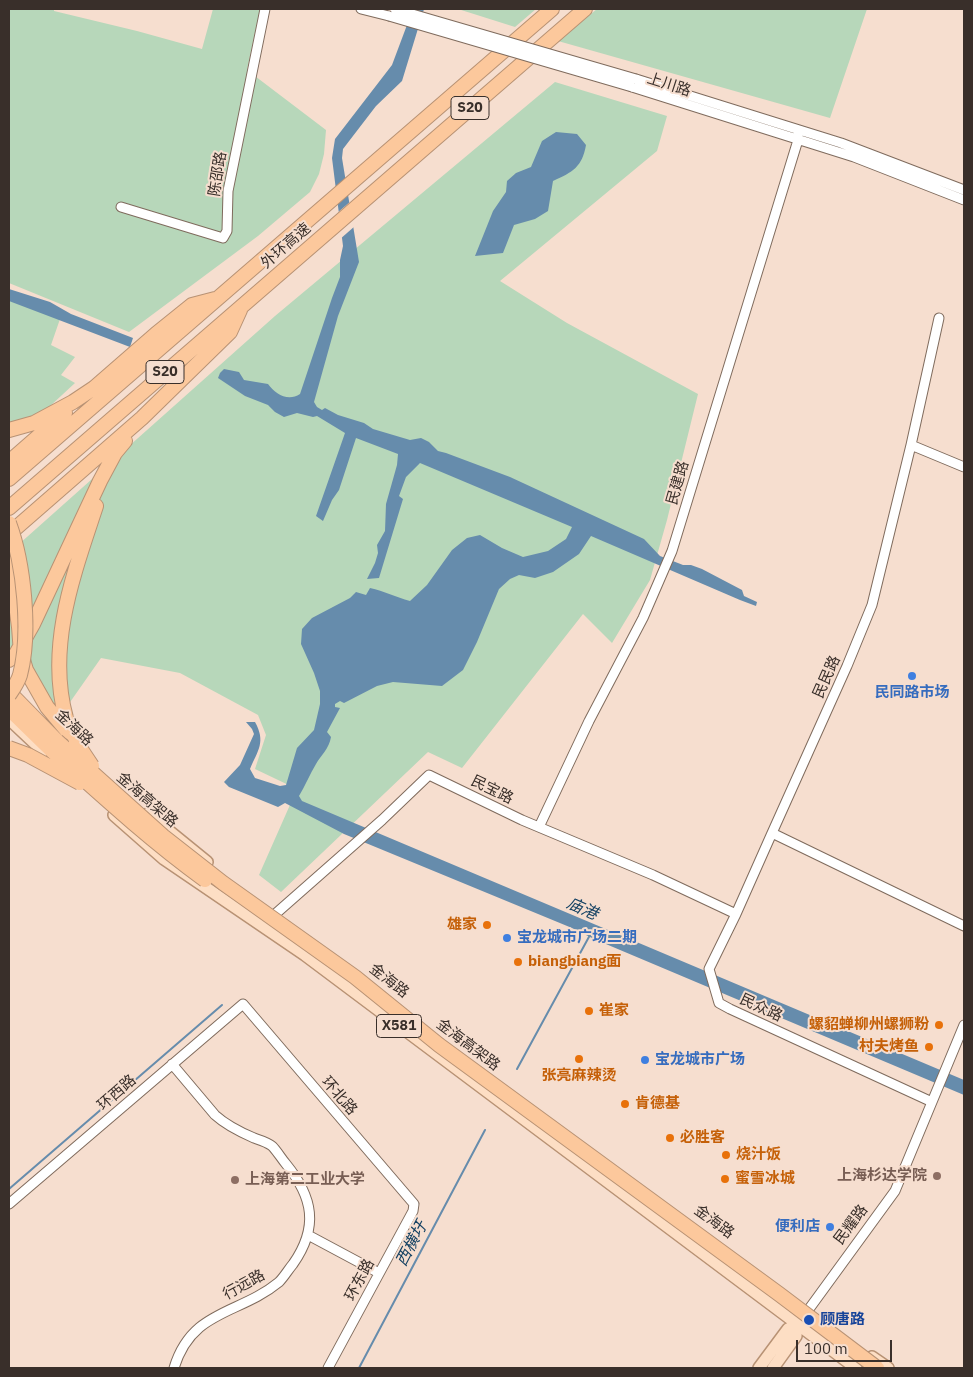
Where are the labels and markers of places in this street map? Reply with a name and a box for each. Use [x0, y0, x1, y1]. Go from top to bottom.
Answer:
marker: 民同路市场 [906, 670, 918, 682]
place label: 民同路市场 [875, 684, 949, 702]
place label: 雄家 [447, 916, 477, 934]
marker: 雄家 [481, 919, 493, 931]
place label: 宝龙城市广场二期 [517, 929, 637, 947]
marker: 宝龙城市广场二期 [501, 932, 513, 944]
place label: biangbiang面 [528, 953, 621, 971]
marker: biangbiang面 [512, 956, 524, 968]
place label: 崔家 [599, 1002, 629, 1020]
marker: 崔家 [583, 1005, 595, 1017]
place label: 螺貂蝉柳州螺狮粉 [809, 1016, 929, 1034]
marker: 螺貂蝉柳州螺狮粉 [933, 1019, 945, 1031]
place label: 村夫烤鱼 [859, 1038, 919, 1056]
marker: 村夫烤鱼 [923, 1041, 935, 1053]
place label: 宝龙城市广场 [655, 1051, 745, 1069]
marker: 张亮麻辣烫 [573, 1053, 585, 1065]
marker: 宝龙城市广场 [639, 1054, 651, 1066]
place label: 张亮麻辣烫 [542, 1067, 616, 1085]
place label: 肯德基 [635, 1095, 680, 1113]
marker: 肯德基 [619, 1098, 631, 1110]
place label: 必胜客 [680, 1129, 725, 1147]
marker: 必胜客 [664, 1132, 676, 1144]
place label: 烧汁饭 [736, 1146, 781, 1164]
marker: 烧汁饭 [720, 1149, 732, 1161]
place label: 上海杉达学院 [837, 1167, 927, 1185]
place label: 蜜雪冰城 [735, 1170, 795, 1188]
marker: 上海杉达学院 [931, 1170, 943, 1182]
place label: 上海第二工业大学 [245, 1171, 365, 1189]
marker: 蜜雪冰城 [719, 1173, 731, 1185]
marker: 上海第二工业大学 [229, 1174, 241, 1186]
place label: 便利店 [775, 1218, 820, 1236]
marker: 便利店 [824, 1221, 836, 1233]
place label: 顾唐路 [820, 1311, 865, 1329]
marker: 顾唐路 [802, 1313, 816, 1327]

